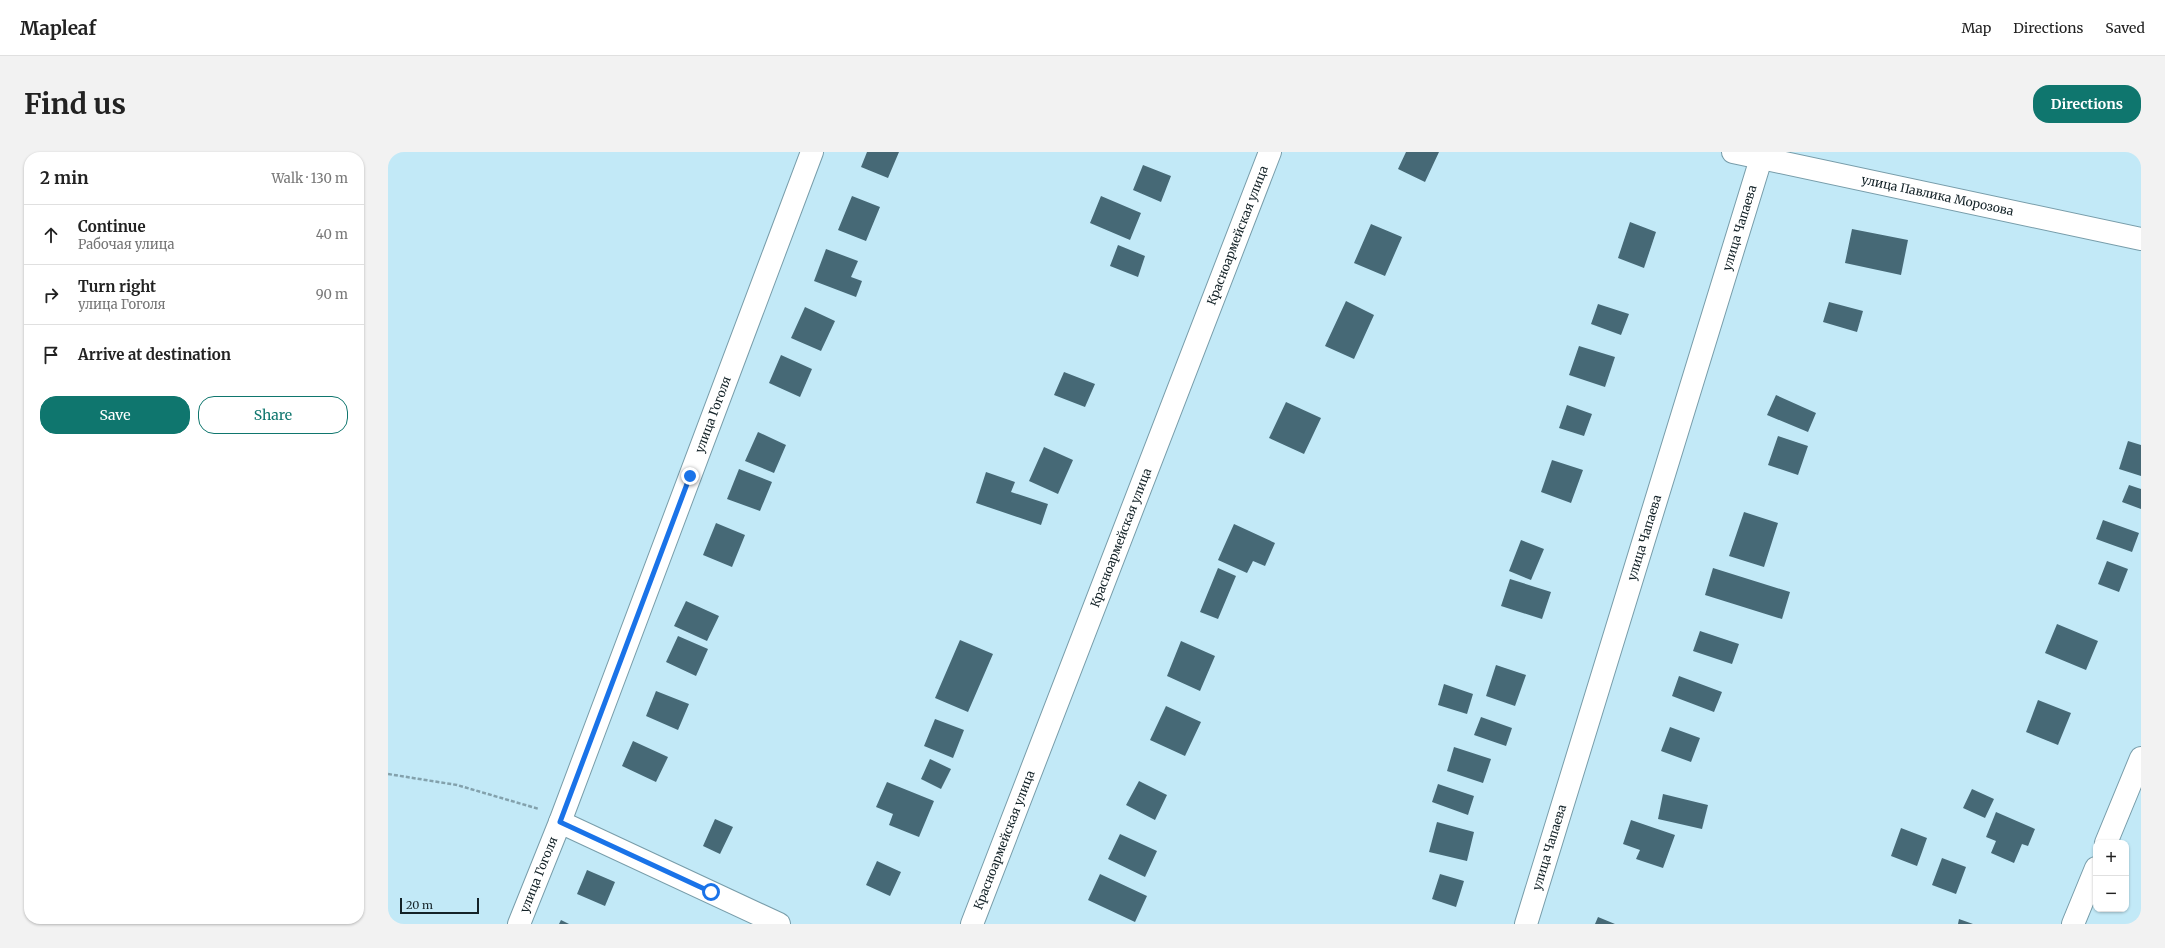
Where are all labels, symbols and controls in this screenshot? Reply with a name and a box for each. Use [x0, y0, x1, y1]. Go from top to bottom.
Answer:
text: Mapleaf [20, 16, 96, 40]
text: Map [1961, 19, 1991, 37]
text: Directions [2013, 19, 2083, 37]
text: Saved [2105, 19, 2145, 37]
button: Directions [2033, 85, 2141, 123]
text: Find us [24, 86, 126, 122]
street label: Красноармейская улица [1204, 163, 1271, 307]
text: 2 min [40, 167, 88, 189]
text: Walk · 130 m [271, 170, 348, 187]
street label: улица Павлика Морозова [1860, 172, 2016, 219]
street label: улица Чапаева [1719, 183, 1760, 273]
text: Continue [78, 217, 146, 236]
icon: ahead [40, 224, 62, 246]
text: 40 m [316, 226, 348, 243]
text: Рабочая улица [78, 236, 175, 253]
text: Turn right [78, 277, 156, 296]
icon: right [40, 284, 62, 306]
text: 90 m [316, 286, 348, 303]
text: улица Гоголя [78, 296, 166, 313]
icon: arrive [40, 344, 62, 366]
text: Arrive at destination [78, 345, 231, 364]
street label: улица Гоголя [691, 374, 734, 455]
button: Save [40, 396, 190, 434]
button: Share [198, 396, 348, 434]
street label: Красноармейская улица [1087, 465, 1154, 609]
route end [681, 467, 699, 485]
street label: улица Чапаева [1624, 492, 1664, 582]
street label: Красноармейская улица [970, 768, 1038, 912]
street label: улица Чапаева [1529, 802, 1569, 892]
street label: улица Гоголя [516, 834, 560, 915]
map controls [2093, 840, 2129, 912]
button: + [2093, 840, 2129, 876]
button: − [2093, 876, 2129, 912]
route start [702, 883, 720, 901]
scale bar [400, 896, 479, 915]
text: 20 m [406, 898, 433, 912]

